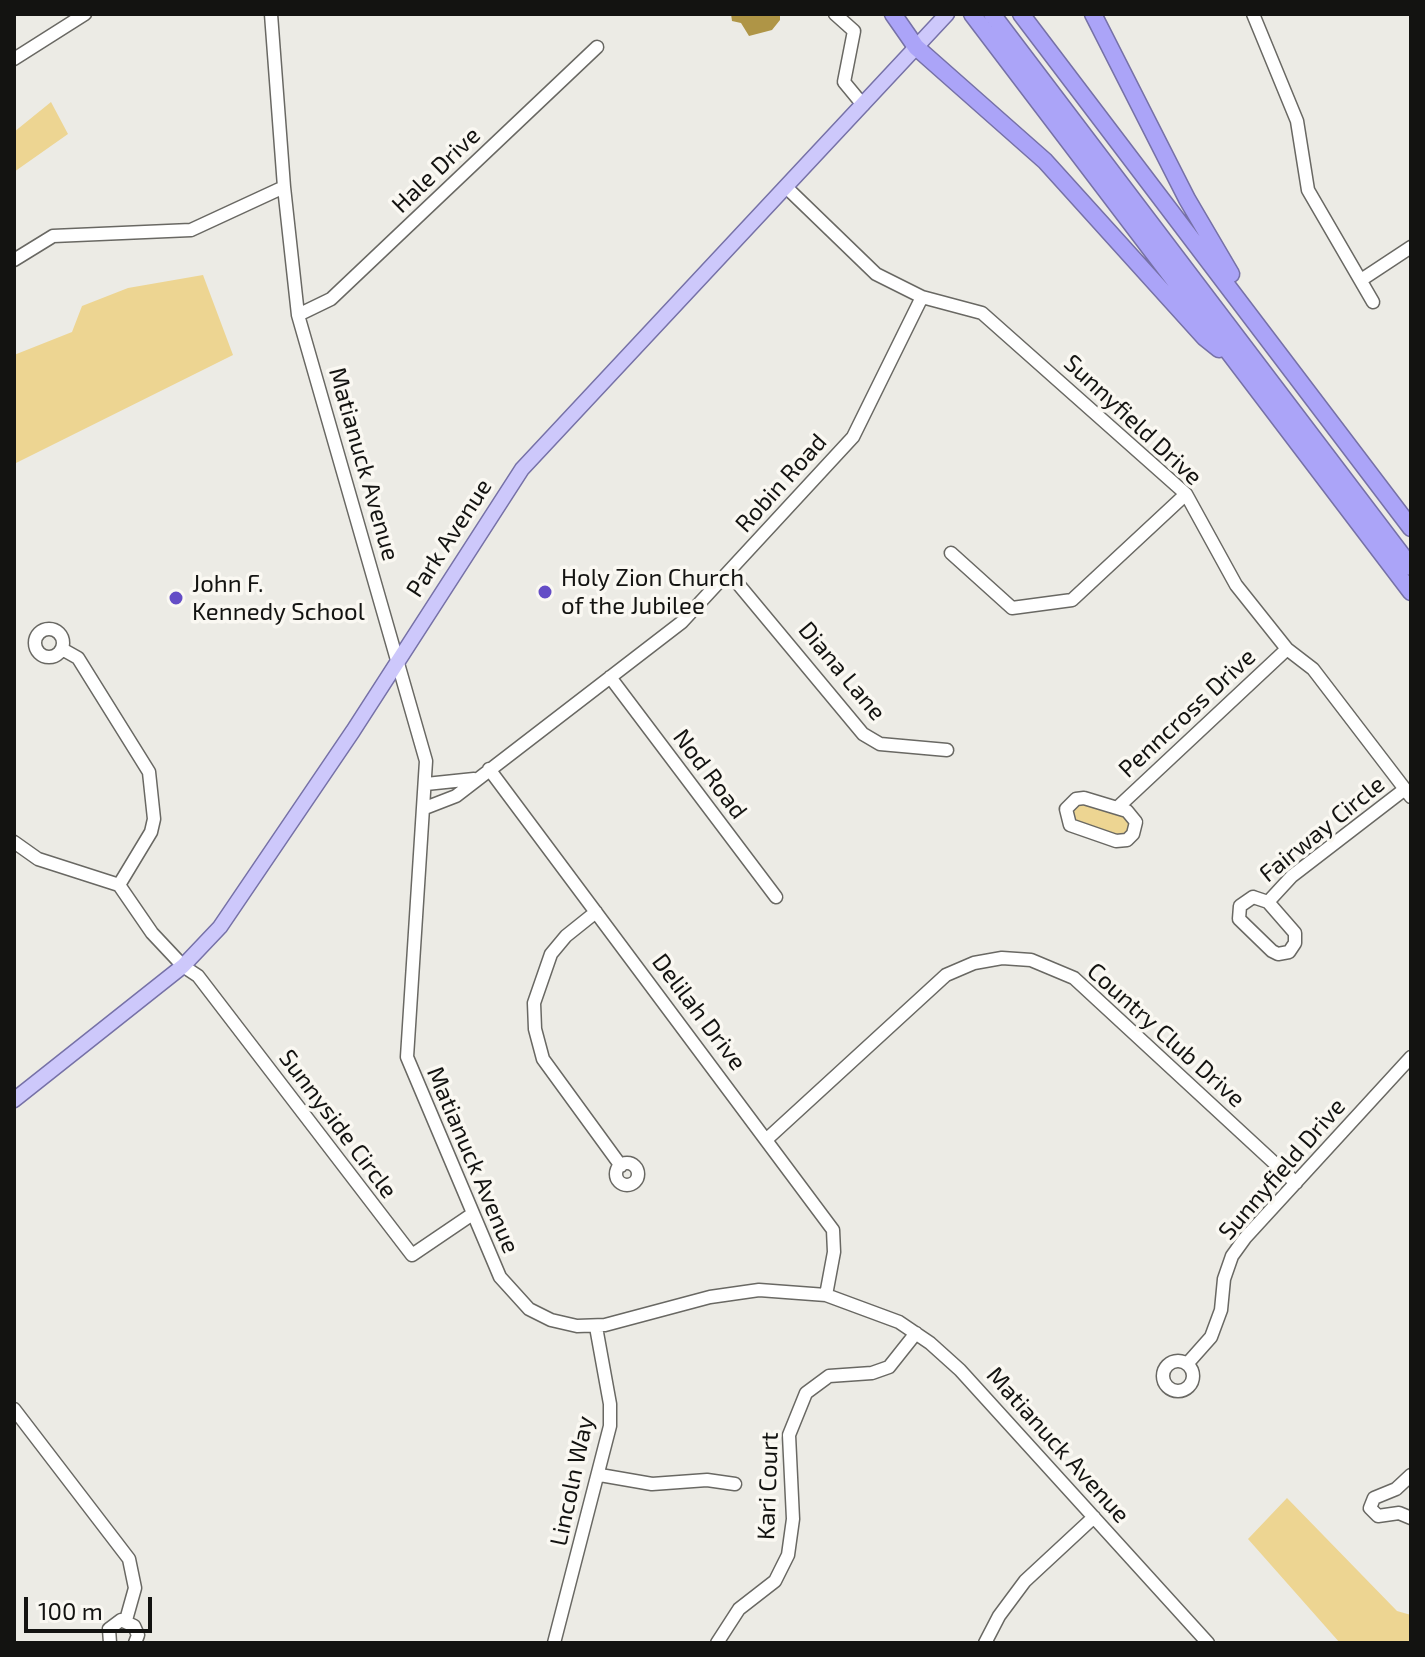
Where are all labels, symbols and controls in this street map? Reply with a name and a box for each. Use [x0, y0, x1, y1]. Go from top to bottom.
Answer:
street label: Hale Drive [386, 121, 486, 219]
street label: Sunnyfield Drive [1058, 349, 1208, 491]
street label: Matianuck Avenue [323, 364, 405, 564]
street label: Robin Road [729, 428, 833, 538]
street label: Park Avenue [400, 474, 498, 602]
place label: Holy Zion Church of the Jubilee [561, 564, 744, 620]
place label: John F. Kennedy School [192, 570, 365, 626]
marker: Holy Zion Church of the Jubilee [536, 583, 554, 601]
marker: John F. Kennedy School [167, 589, 185, 607]
street label: Diana Lane [792, 616, 892, 726]
street label: Penncross Drive [1113, 642, 1261, 784]
street label: Nod Road [667, 723, 753, 825]
street label: Fairway Circle [1254, 770, 1390, 888]
street label: Delilah Drive [646, 948, 752, 1076]
street label: Country Club Drive [1081, 957, 1251, 1113]
street label: Sunnyside Circle [273, 1044, 403, 1204]
street label: Matianuck Avenue [421, 1062, 525, 1258]
street label: Sunnyfield Drive [1213, 1092, 1351, 1246]
street label: Matianuck Avenue [980, 1361, 1136, 1529]
street label: Lincoln Way [544, 1413, 600, 1549]
street label: Kari Court [752, 1432, 784, 1540]
scale bar [28, 1581, 156, 1631]
text: 100 m [38, 1596, 103, 1625]

